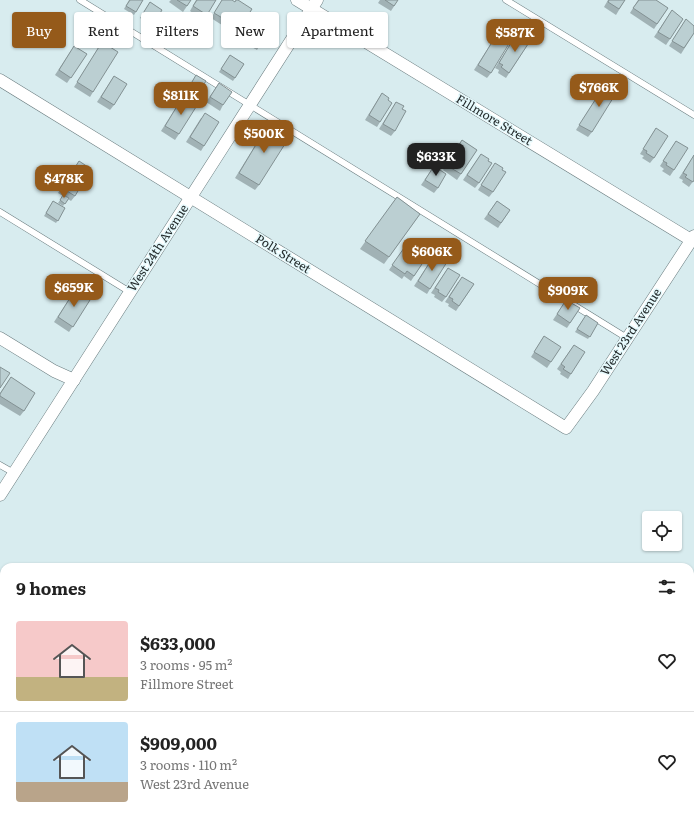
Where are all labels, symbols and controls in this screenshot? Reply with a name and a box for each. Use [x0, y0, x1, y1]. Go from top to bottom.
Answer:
chip: Buy [12, 12, 66, 48]
chip: Rent [74, 12, 133, 48]
chip: Filters [141, 12, 213, 48]
chip: New [221, 12, 279, 48]
chip: Apartment [287, 12, 388, 48]
pin: $587K [487, 19, 543, 53]
text: $587K [495, 22, 535, 41]
pin: $766K [571, 74, 627, 108]
text: $766K [579, 77, 619, 96]
pin: $811K [153, 82, 209, 116]
text: $811K [163, 85, 199, 104]
street label: Fillmore Street [453, 89, 536, 149]
pin: $500K [236, 120, 292, 154]
text: $500K [243, 123, 285, 142]
pin: $633K [408, 143, 464, 177]
text: $633K [416, 146, 456, 165]
pin: $478K [36, 165, 92, 199]
text: $478K [44, 168, 84, 187]
street label: West 24th Avenue [122, 200, 192, 295]
street label: Polk Street [252, 229, 315, 277]
pin: $606K [404, 238, 460, 272]
text: $606K [411, 241, 453, 260]
pin: $659K [46, 274, 102, 308]
text: $659K [54, 277, 94, 296]
pin: $909K [540, 277, 596, 311]
text: $909K [548, 280, 588, 299]
street label: West 23rd Avenue [595, 284, 665, 379]
map controls [642, 511, 682, 551]
button: locate [642, 511, 682, 551]
text: 9 homes [16, 575, 86, 600]
icon: filters [656, 576, 678, 598]
text: $633,000 [140, 630, 216, 655]
icon: home [48, 637, 96, 685]
icon: heart [656, 650, 678, 672]
text: 3 rooms · 95 m² [140, 655, 232, 674]
text: Fillmore Street [140, 674, 233, 693]
text: $909,000 [140, 730, 217, 755]
icon: home [48, 738, 96, 786]
icon: heart [656, 751, 678, 773]
text: 3 rooms · 110 m² [140, 755, 237, 774]
text: West 23rd Avenue [140, 774, 249, 793]

